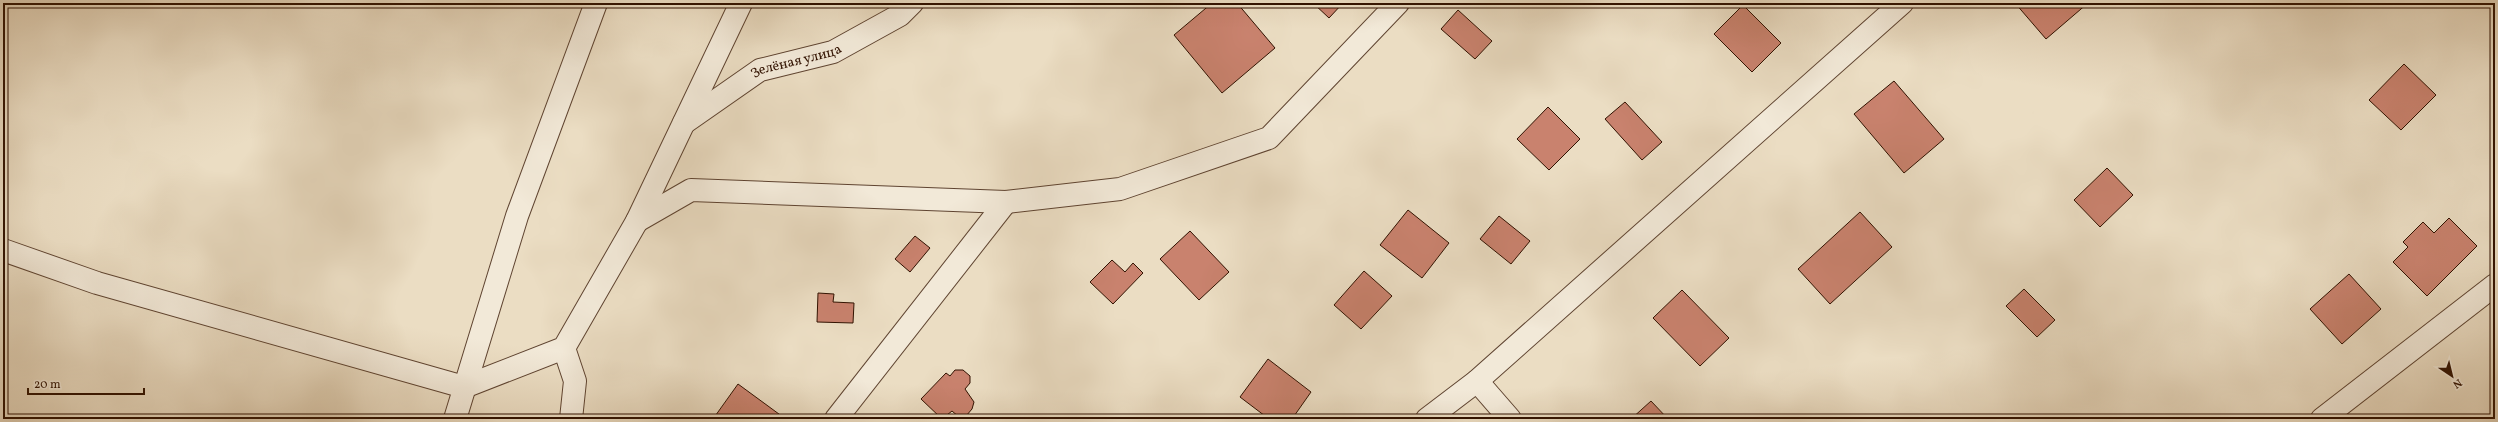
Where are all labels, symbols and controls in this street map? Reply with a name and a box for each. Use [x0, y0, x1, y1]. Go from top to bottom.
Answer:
street label: Зелёная улица [747, 39, 845, 83]
north arrow [2432, 356, 2472, 396]
scale bar [28, 370, 144, 396]
text: N [2449, 375, 2464, 391]
text: 20 m [34, 377, 61, 393]

